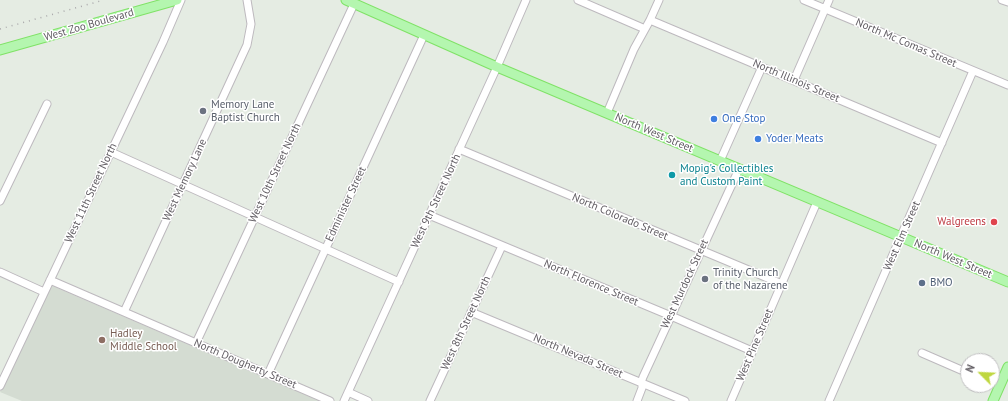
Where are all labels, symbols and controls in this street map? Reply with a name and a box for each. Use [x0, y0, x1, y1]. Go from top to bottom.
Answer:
street label: West Zoo Boulevard [43, 6, 135, 44]
street label: North Mc Comas Street [853, 16, 959, 70]
street label: North Illinois Street [751, 57, 841, 105]
place label: Memory Lane Baptist Church [211, 98, 280, 124]
marker: Memory Lane Baptist Church [198, 106, 208, 116]
street label: North West Street [613, 111, 695, 155]
place label: One Stop [722, 112, 765, 126]
marker: One Stop [709, 114, 719, 124]
street label: West 10th Street North [246, 121, 304, 225]
place label: Yoder Meats [766, 132, 823, 146]
marker: Yoder Meats [753, 134, 763, 144]
street label: West Memory Lane [160, 137, 210, 223]
street label: West 11th Street North [62, 141, 120, 245]
street label: West 9th Street North [408, 152, 464, 250]
place label: Mopig's Collectibles and Custom Paint [680, 162, 773, 188]
street label: Edminister Street [323, 164, 369, 244]
marker: Mopig's Collectibles and Custom Paint [667, 170, 677, 180]
street label: North Colorado Street [570, 191, 670, 243]
street label: West Elm Street [881, 199, 923, 273]
place label: Walgreens [937, 215, 986, 229]
marker: Walgreens [989, 217, 999, 227]
street label: West Murdock Street [659, 237, 711, 331]
street label: North West Street [912, 237, 994, 281]
street label: North Florence Street [542, 257, 640, 309]
place label: Trinity Church of the Nazarene [713, 266, 788, 292]
street label: West 8th Street North [438, 274, 494, 372]
marker: Trinity Church of the Nazarene [700, 274, 710, 284]
place label: BMO [930, 276, 953, 290]
marker: BMO [917, 278, 927, 288]
street label: West Pine Street [734, 307, 776, 383]
place label: Hadley Middle School [110, 327, 177, 353]
street label: North Nevada Street [531, 331, 625, 381]
marker: Hadley Middle School [97, 335, 107, 345]
street label: North Dougherty Street [192, 336, 298, 392]
north arrow [960, 353, 1000, 393]
text: N [962, 362, 978, 375]

